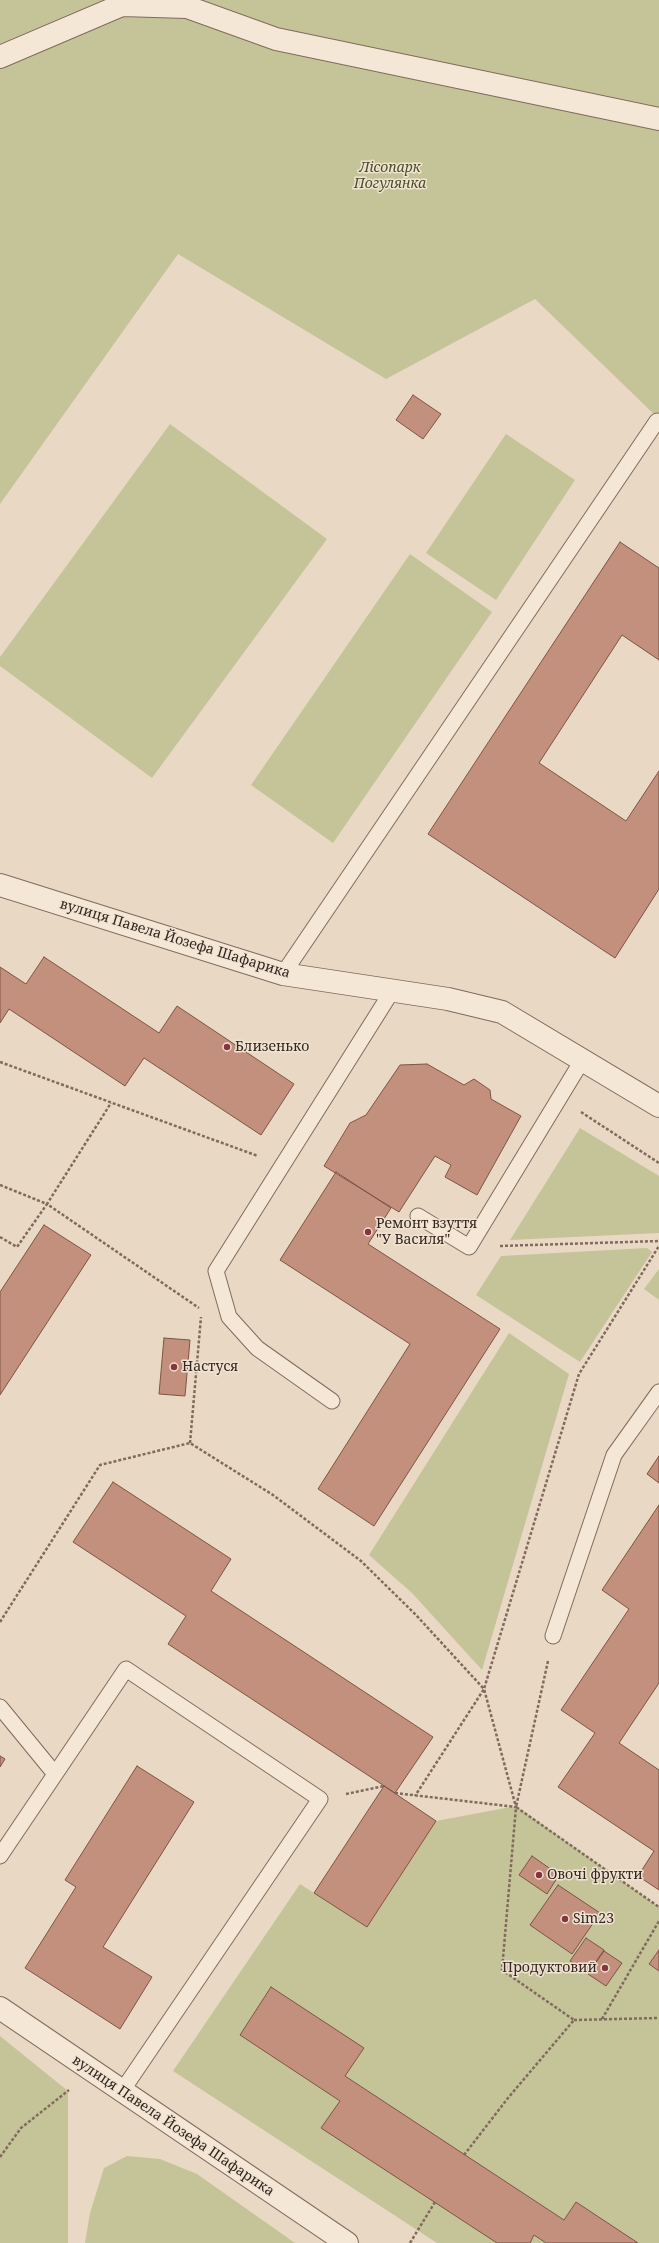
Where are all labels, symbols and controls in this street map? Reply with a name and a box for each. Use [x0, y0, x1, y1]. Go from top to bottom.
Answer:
park label: Лісопарк Погулянка [354, 160, 426, 192]
street label: вулиця Павела Йозефа Шафарика [58, 896, 292, 982]
place label: Близенько [235, 1039, 309, 1055]
marker: Близенько [222, 1042, 232, 1052]
place label: Ремонт взуття "У Василя" [376, 1216, 477, 1248]
marker: Ремонт взуття "У Василя" [363, 1227, 373, 1237]
place label: Настуся [182, 1359, 238, 1375]
marker: Настуся [169, 1362, 179, 1372]
place label: Овочі фрукти [547, 1867, 643, 1883]
marker: Овочі фрукти [534, 1870, 544, 1880]
place label: Sim23 [573, 1911, 614, 1927]
marker: Sim23 [560, 1914, 570, 1924]
place label: Продуктовий [502, 1960, 597, 1976]
marker: Продуктовий [600, 1963, 610, 1973]
street label: вулиця Павела Йозефа Шафарика [69, 2052, 277, 2200]

